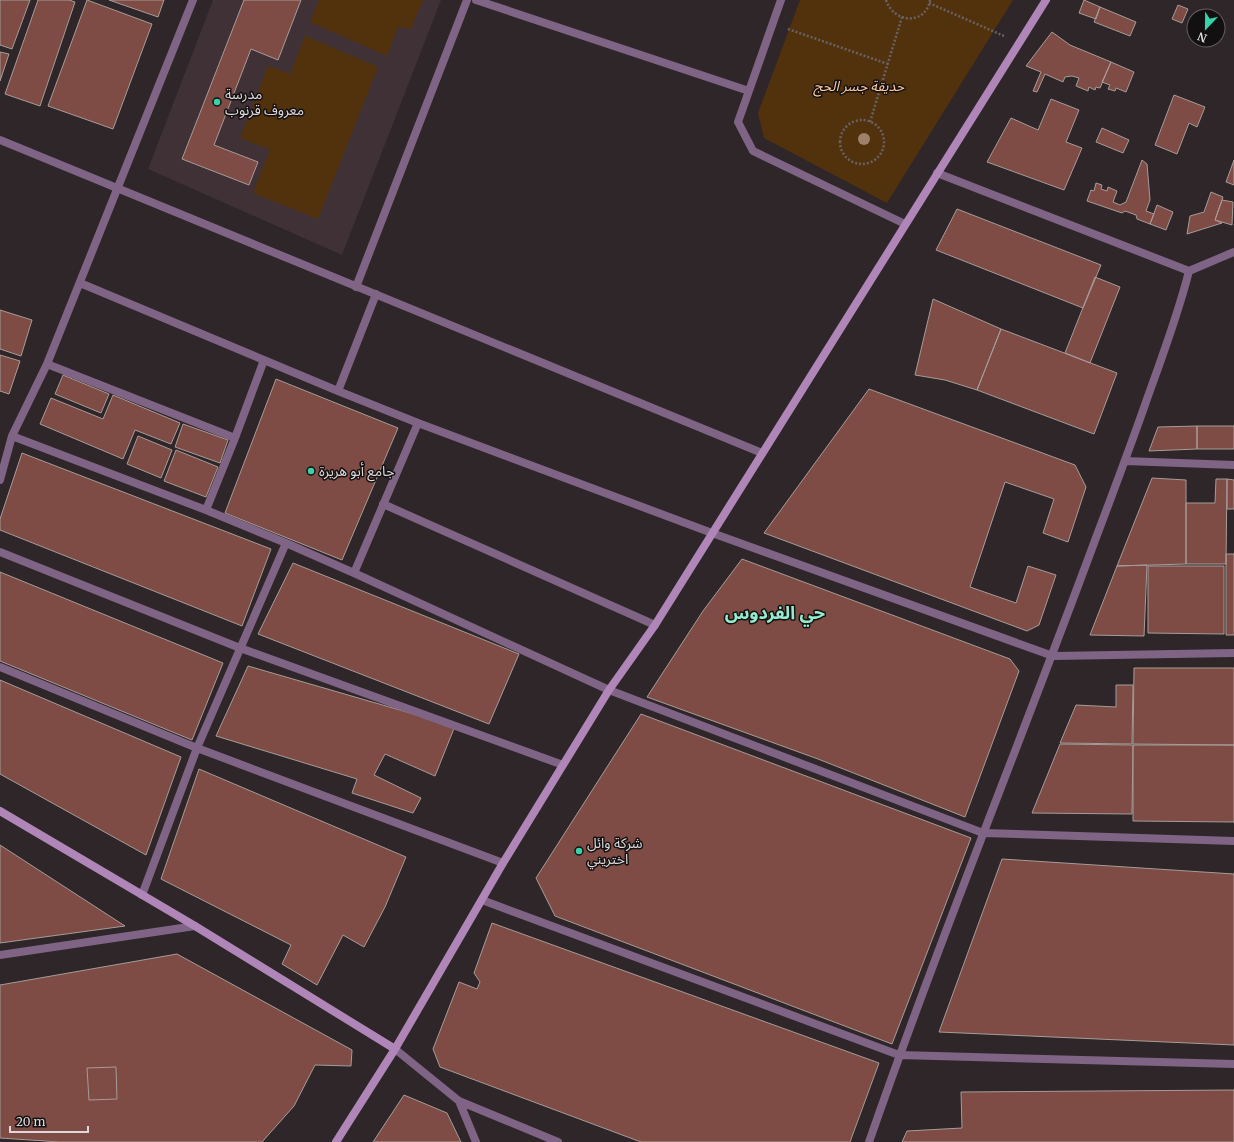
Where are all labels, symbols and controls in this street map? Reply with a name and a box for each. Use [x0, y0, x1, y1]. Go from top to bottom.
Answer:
north arrow [1186, 8, 1226, 48]
text: N [1195, 29, 1209, 45]
park label: حديقة جسر الحج [813, 77, 905, 97]
place label: مدرسة معروف قرنوب [225, 85, 304, 119]
marker: مدرسة معروف قرنوب [212, 97, 222, 107]
place label: جامع أبو هريرة [319, 462, 394, 482]
marker: جامع أبو هريرة [306, 466, 316, 476]
district label: حي الفردوس [725, 601, 825, 627]
place label: شركة وائل اختريني [587, 834, 642, 870]
marker: شركة وائل اختريني [574, 846, 584, 856]
scale bar [10, 1108, 88, 1134]
text: 20 m [16, 1114, 45, 1129]

